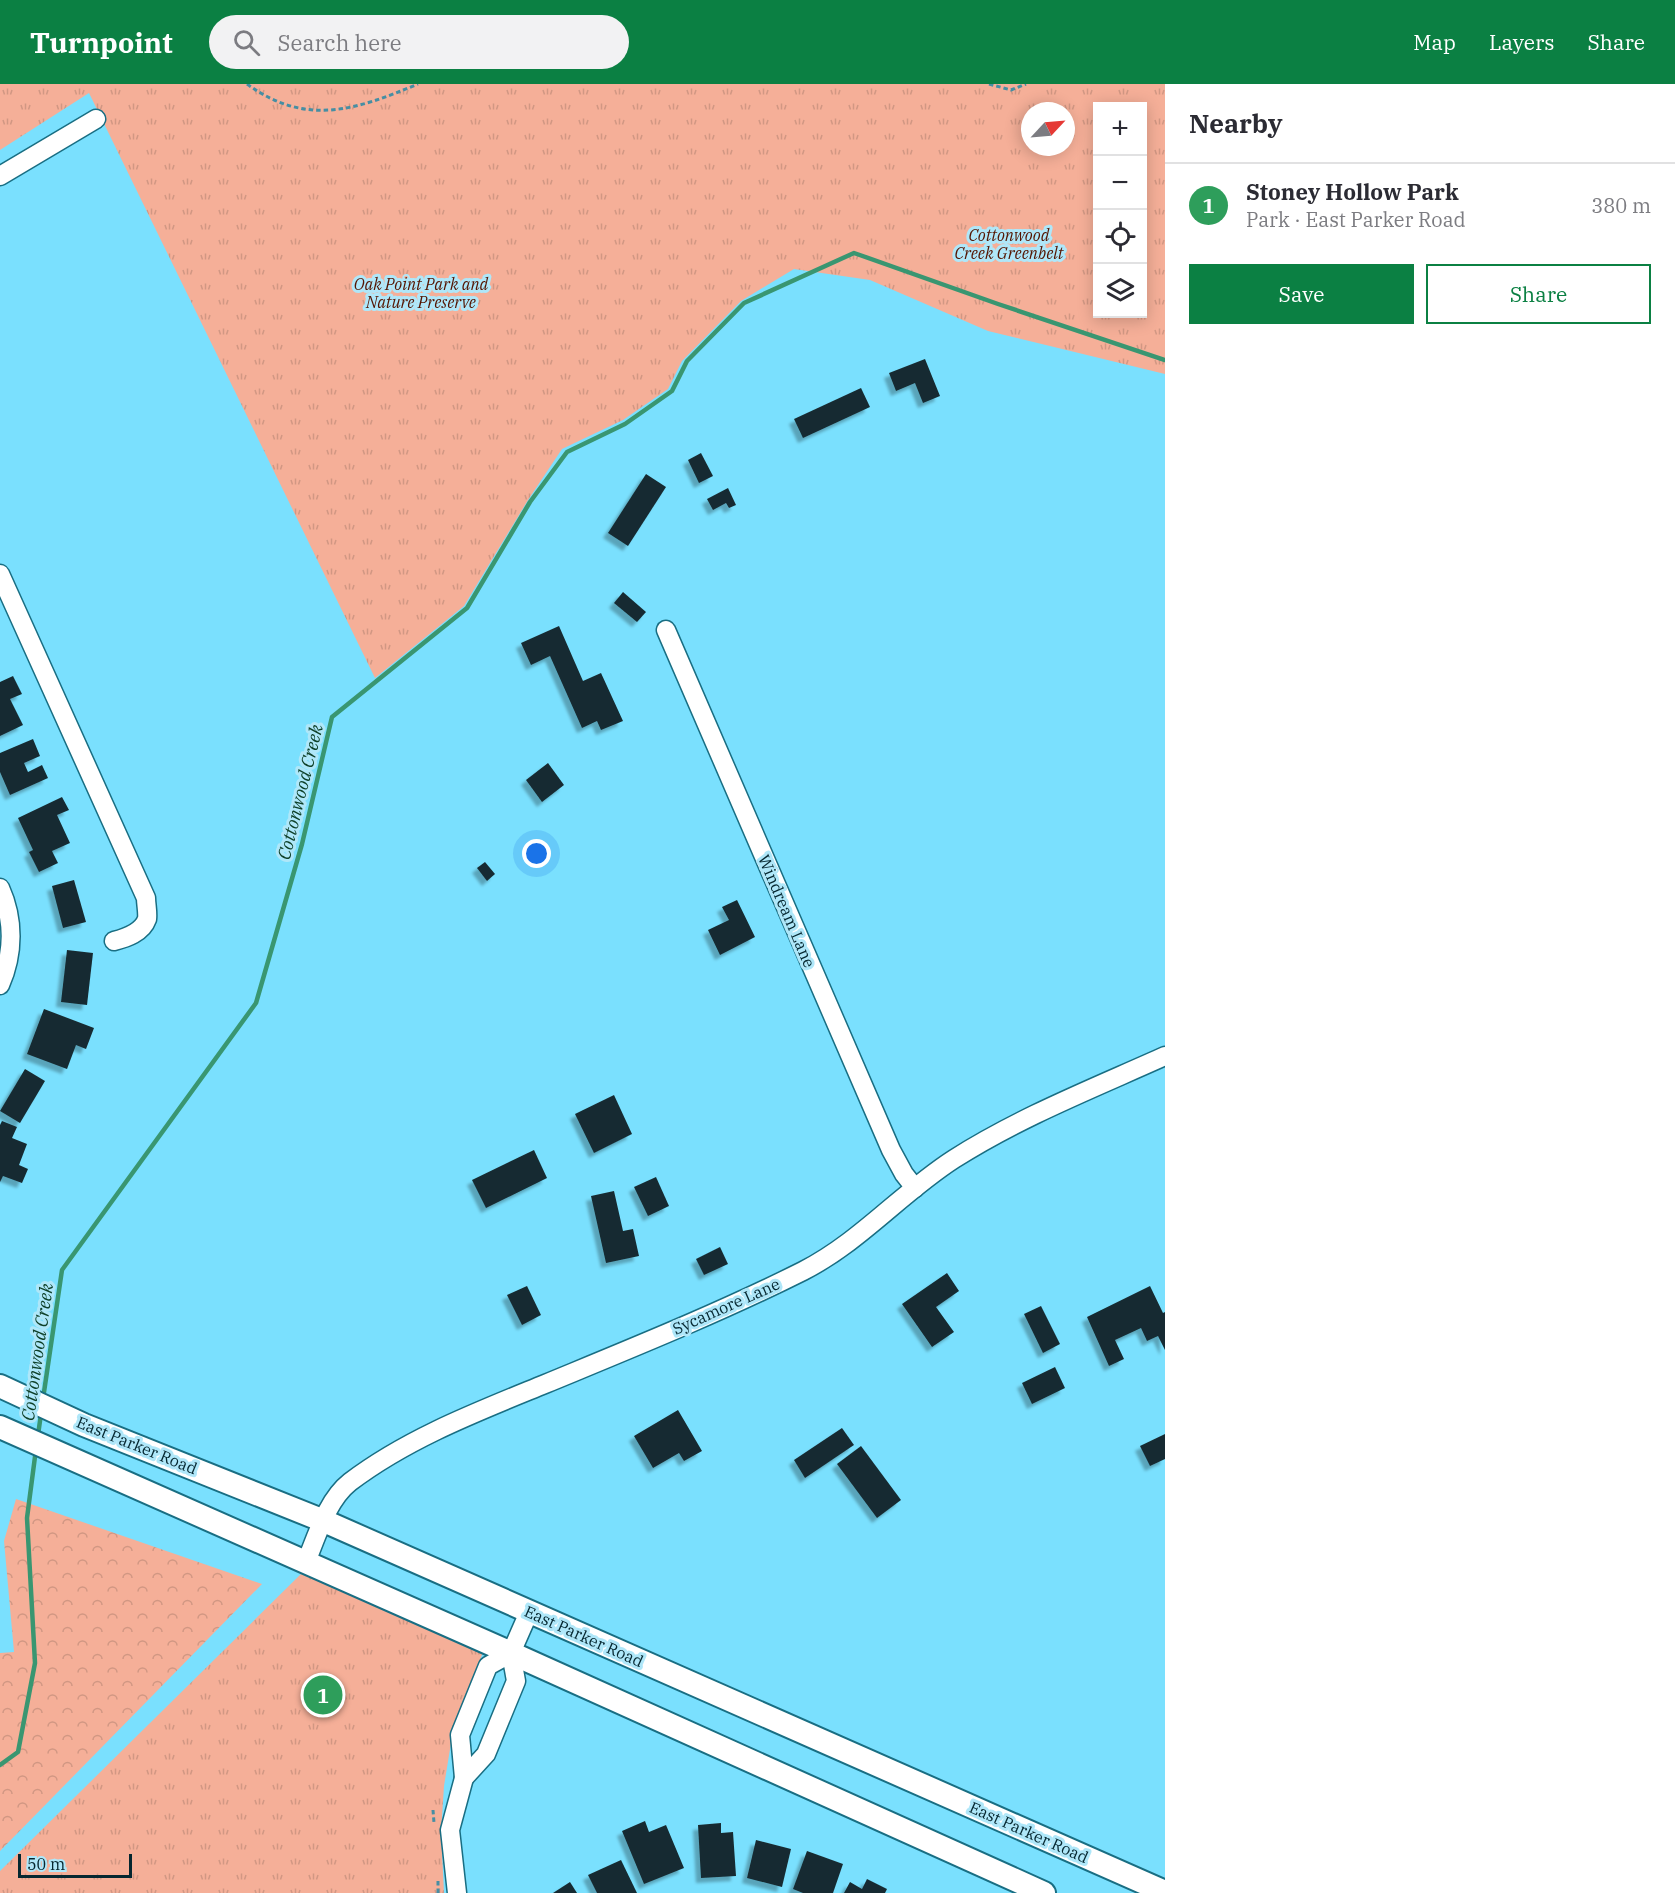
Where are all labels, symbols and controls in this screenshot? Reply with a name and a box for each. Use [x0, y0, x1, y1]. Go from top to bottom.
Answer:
search box [209, 15, 629, 69]
text: Turnpoint [30, 24, 173, 61]
icon: search [230, 26, 263, 59]
text: Search here [278, 28, 402, 57]
text: Map [1413, 28, 1456, 56]
text: Layers [1489, 28, 1555, 56]
text: Share [1588, 28, 1645, 56]
north arrow [1021, 102, 1075, 156]
map controls [1093, 102, 1147, 318]
button: + [1093, 102, 1147, 156]
text: Nearby [1189, 106, 1283, 140]
button: − [1093, 156, 1147, 210]
text: Stoney Hollow Park [1246, 177, 1459, 206]
text: 1 [1203, 192, 1215, 219]
text: 380 m [1591, 192, 1651, 219]
text: Park · East Parker Road [1246, 206, 1466, 233]
button: locate [1093, 210, 1147, 264]
park label: Cottonwood Creek Greenbelt [955, 225, 1065, 263]
button: layers [1093, 264, 1147, 318]
button: Save [1189, 264, 1414, 324]
button: Share [1426, 264, 1651, 324]
park label: Oak Point Park and Nature Preserve [354, 274, 489, 312]
water label: Cottonwood Creek [272, 722, 328, 862]
your location [522, 839, 551, 868]
street label: Windream Lane [754, 851, 820, 971]
street label: Sycamore Lane [669, 1273, 783, 1339]
water label: Cottonwood Creek [16, 1281, 58, 1422]
street label: East Parker Road [74, 1412, 200, 1478]
street label: East Parker Road [521, 1601, 647, 1671]
pin: 1 [304, 1672, 342, 1718]
street label: East Parker Road [966, 1797, 1092, 1867]
scale bar [18, 1851, 132, 1878]
text: 50 m [27, 1854, 65, 1874]

